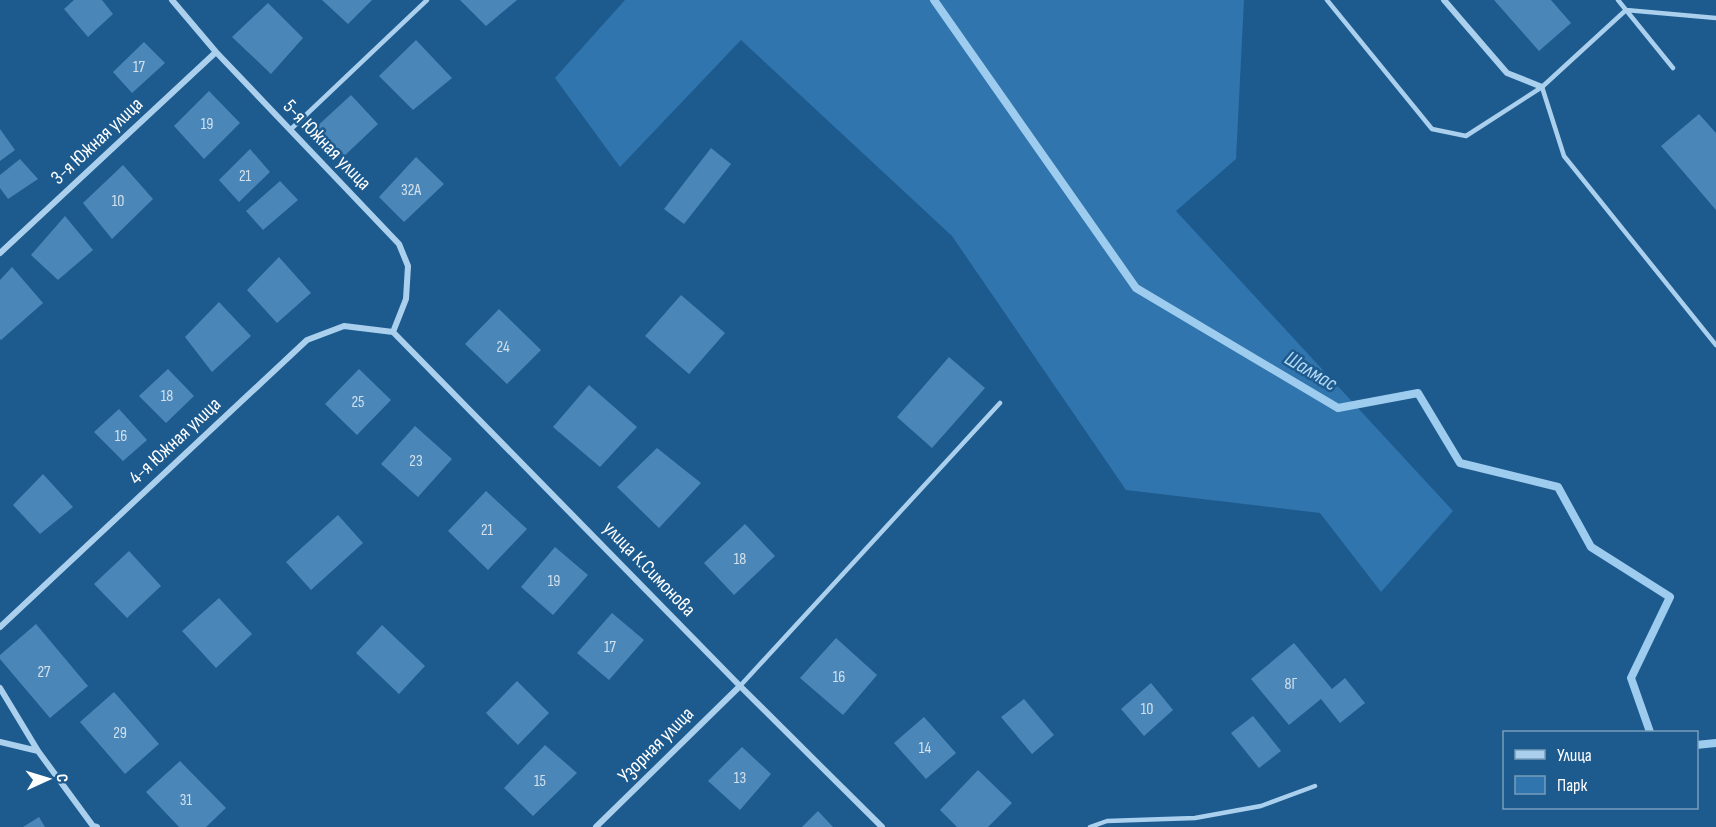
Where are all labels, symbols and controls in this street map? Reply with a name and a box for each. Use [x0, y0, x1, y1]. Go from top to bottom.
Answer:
house number: 17 [133, 58, 146, 77]
street label: 3-я Южная улица [46, 92, 148, 190]
street label: 5-я Южная улица [278, 95, 376, 195]
house number: 19 [201, 115, 213, 134]
house number: 21 [239, 167, 252, 186]
house number: 32А [401, 181, 421, 200]
house number: 10 [112, 192, 124, 211]
house number: 24 [496, 338, 510, 357]
water label: Шалмас [1280, 346, 1342, 397]
house number: 18 [161, 387, 173, 406]
street label: 4-я Южная улица [124, 392, 226, 490]
house number: 25 [351, 393, 365, 412]
house number: 16 [115, 427, 127, 446]
house number: 23 [409, 452, 423, 471]
street label: улица К.Симонова [598, 516, 700, 622]
house number: 21 [481, 521, 494, 540]
house number: 18 [734, 550, 746, 569]
house number: 19 [548, 572, 560, 591]
house number: 17 [604, 638, 617, 657]
house number: 27 [37, 663, 51, 682]
house number: 16 [833, 668, 845, 687]
house number: 8Г [1285, 675, 1298, 694]
house number: 10 [1141, 700, 1153, 719]
street label: Узорная улица [613, 702, 699, 788]
house number: 29 [113, 724, 127, 743]
legend [1503, 731, 1698, 809]
house number: 14 [919, 739, 931, 758]
text: Улица [1557, 745, 1592, 766]
north arrow [18, 749, 78, 809]
house number: 13 [734, 769, 746, 788]
house number: 15 [534, 772, 546, 791]
text: С [52, 773, 71, 783]
text: Парк [1557, 775, 1588, 796]
house number: 31 [180, 791, 193, 810]

